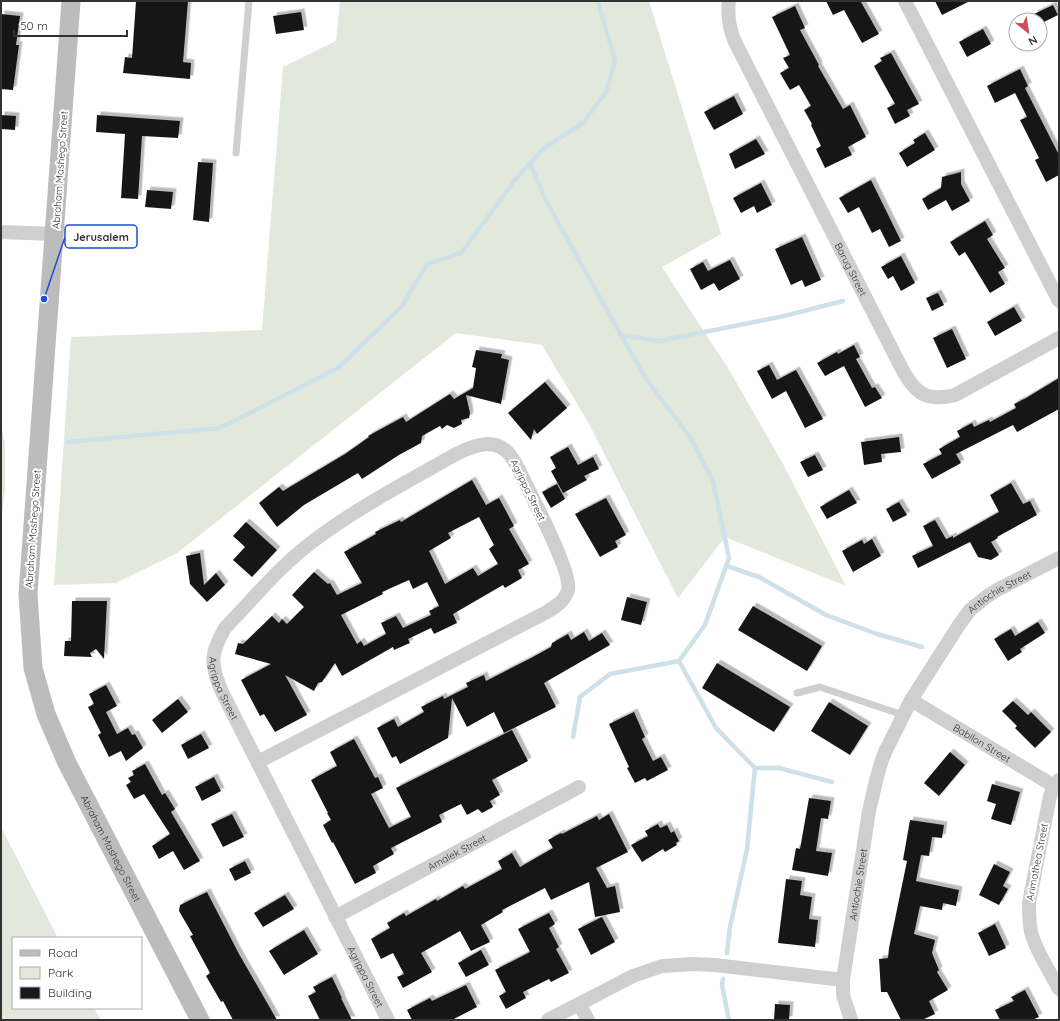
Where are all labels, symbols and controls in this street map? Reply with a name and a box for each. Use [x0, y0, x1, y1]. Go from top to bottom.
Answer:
scale bar [14, 12, 127, 38]
north arrow [1008, 12, 1048, 52]
text: 50 m [20, 18, 48, 33]
text: N [1026, 33, 1040, 49]
street label: Abraham Mashego Street [49, 110, 71, 229]
callout: Jerusalem [65, 225, 137, 248]
text: Jerusalem [73, 230, 129, 244]
street label: Barug Street [832, 240, 870, 299]
street label: Agrippa Street [507, 457, 549, 523]
street label: Abraham Mashego Street [22, 469, 44, 588]
street label: Antiochie Street [965, 567, 1034, 616]
street label: Agrippa Street [207, 657, 242, 723]
street label: Babilon Street [951, 720, 1014, 765]
street label: Abraham Mashego Street [78, 793, 144, 905]
street label: Arimathea Street [1023, 822, 1051, 902]
street label: Amalek Street [425, 831, 489, 873]
street label: Antiochie Street [846, 847, 870, 921]
legend [12, 937, 142, 1009]
street label: Agrippa Street [345, 944, 387, 1010]
text: Road [48, 945, 78, 960]
text: Park [48, 965, 73, 980]
text: Building [48, 985, 92, 1000]

